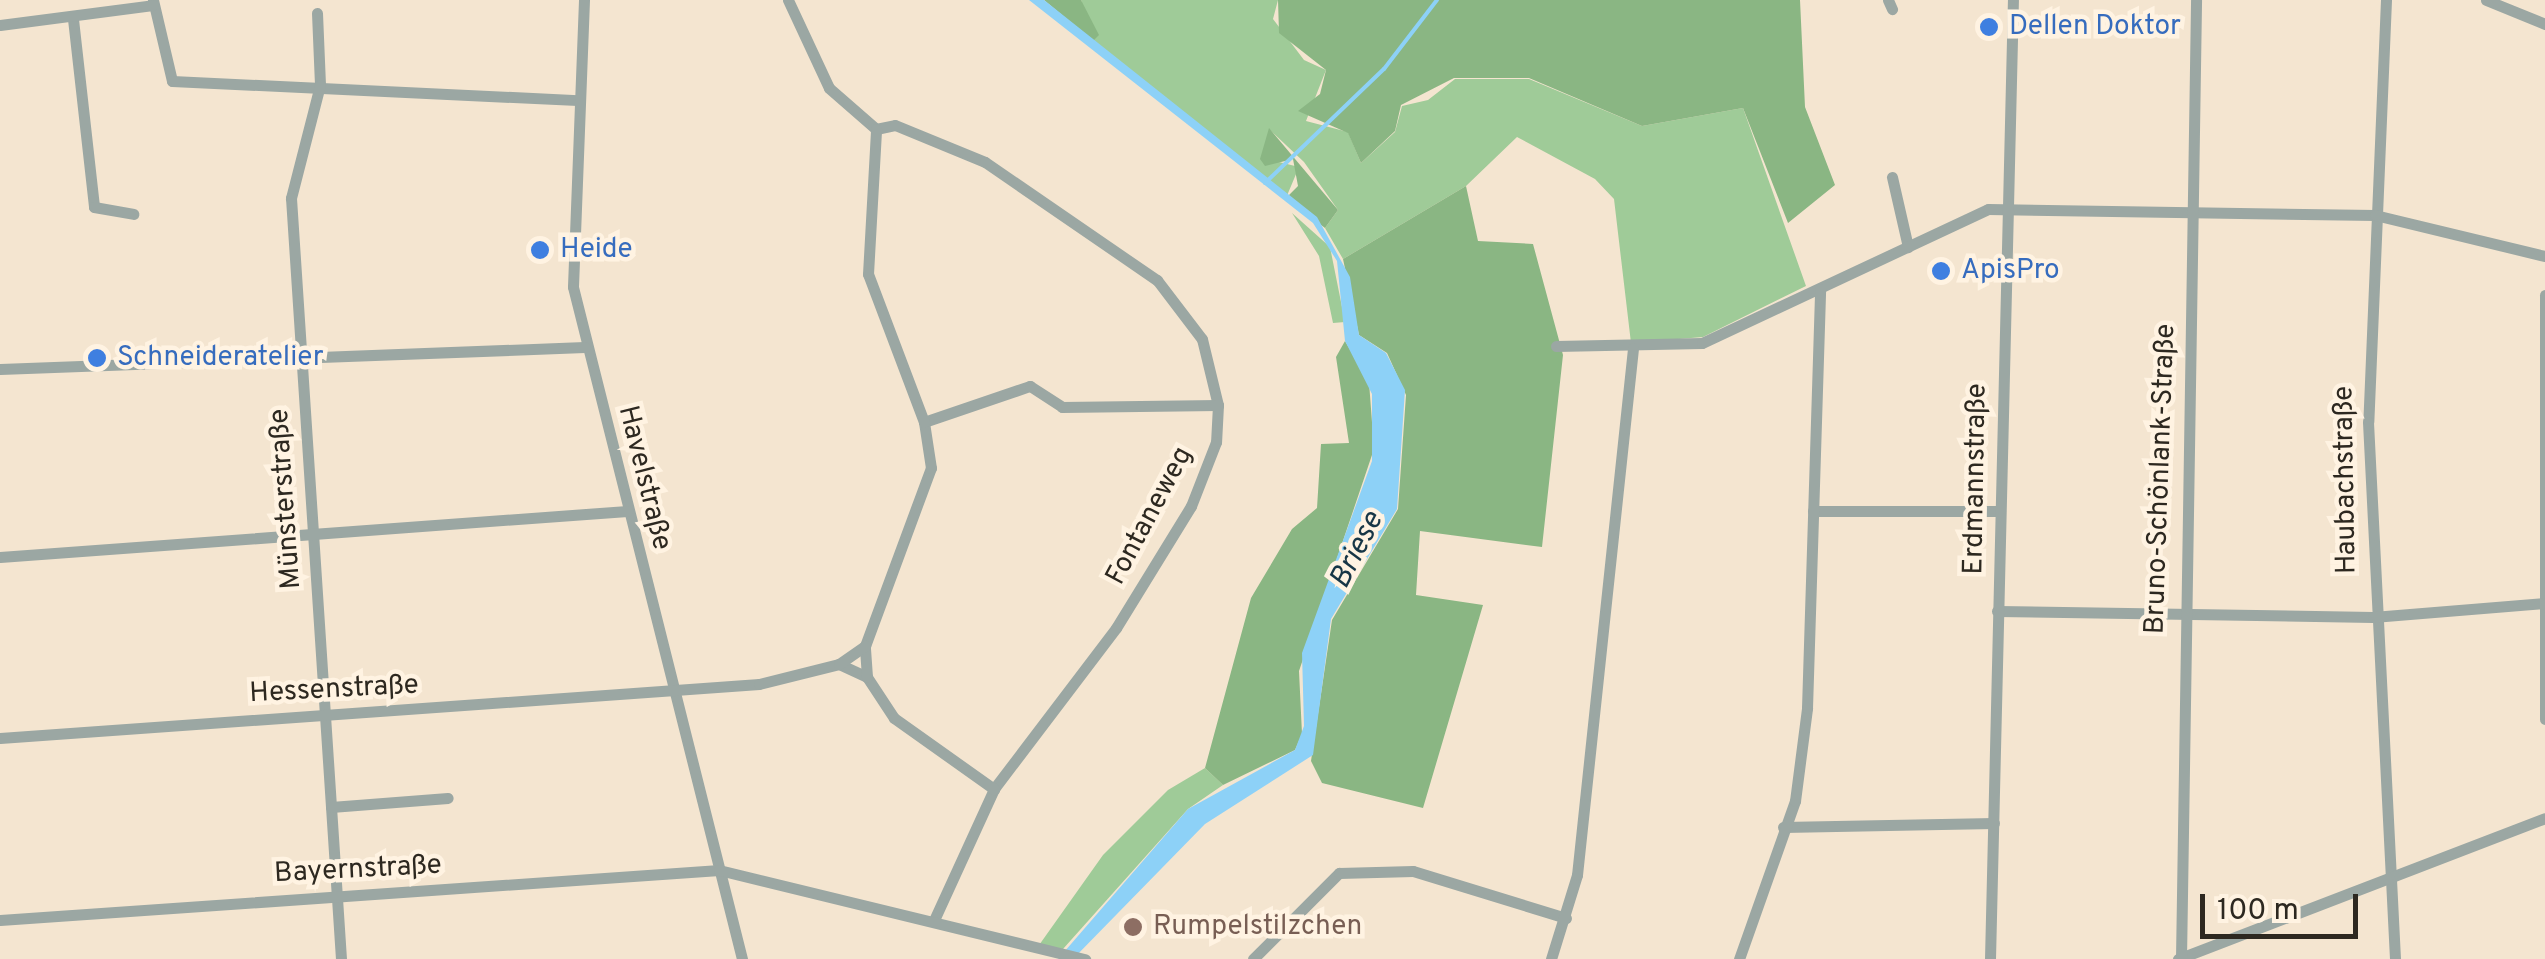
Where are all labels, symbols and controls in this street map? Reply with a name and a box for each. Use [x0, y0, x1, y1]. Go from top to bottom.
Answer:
place label: Dellen Doktor [2009, 10, 2181, 44]
marker: Dellen Doktor [1978, 16, 2000, 38]
place label: Heide [560, 233, 633, 267]
marker: Heide [529, 239, 551, 261]
place label: ApisPro [1961, 254, 2060, 288]
marker: ApisPro [1930, 260, 1952, 282]
street label: Bruno-Schönlank-Straße [2139, 323, 2183, 635]
place label: Schneideratelier [117, 341, 324, 375]
marker: Schneideratelier [86, 347, 108, 369]
street label: Erdmannstraße [1958, 383, 1994, 575]
street label: Haubachstraße [2328, 386, 2364, 574]
street label: Havelstraße [610, 402, 678, 554]
street label: Münsterstraße [263, 408, 309, 590]
street label: Fontaneweg [1100, 441, 1200, 591]
water label: Briese [1323, 507, 1393, 595]
street label: Hessenstraße [249, 669, 419, 711]
street label: Bayernstraße [273, 849, 443, 891]
scale bar [2205, 874, 2362, 936]
text: 100 m [2217, 893, 2299, 930]
place label: Rumpelstilzchen [1153, 910, 1362, 944]
marker: Rumpelstilzchen [1122, 916, 1144, 938]

